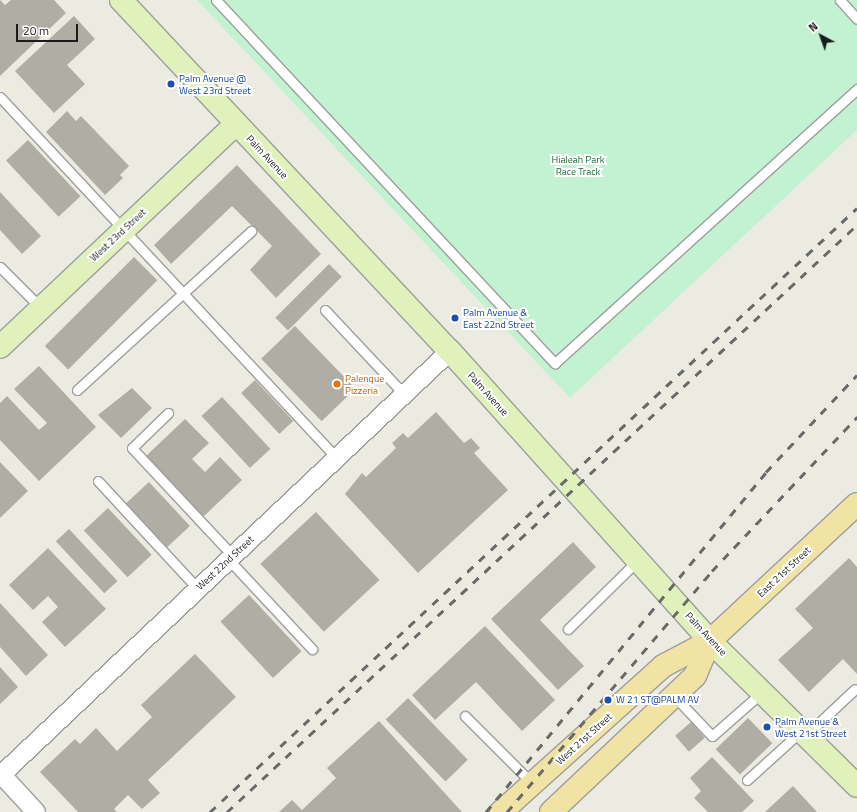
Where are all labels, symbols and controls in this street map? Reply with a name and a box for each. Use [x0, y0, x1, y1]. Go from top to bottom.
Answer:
scale bar [18, 16, 80, 42]
north arrow [801, 16, 841, 56]
text: N [805, 18, 821, 35]
text: 20 m [23, 21, 49, 40]
place label: Palm Avenue @ West 23rd Street [179, 72, 251, 96]
marker: Palm Avenue @ West 23rd Street [166, 79, 176, 89]
street label: Palm Avenue [244, 133, 290, 181]
park label: Hialeah Park Race Track [551, 153, 605, 176]
street label: West 23rd Street [88, 206, 148, 264]
place label: Palm Avenue & East 22nd Street [463, 306, 534, 330]
marker: Palm Avenue & East 22nd Street [450, 313, 460, 323]
street label: Palm Avenue [465, 370, 511, 418]
place label: Palenque Pizzeria [345, 372, 384, 396]
marker: Palenque Pizzeria [332, 379, 342, 389]
street label: West 22nd Street [194, 533, 256, 593]
street label: East 21st Street [755, 544, 813, 600]
street label: Palm Avenue [683, 610, 729, 658]
place label: W 21 ST@PALM AV [616, 694, 699, 706]
marker: W 21 ST@PALM AV [603, 695, 613, 705]
street label: West 21st Street [553, 711, 615, 767]
place label: Palm Avenue & West 21st Street [775, 715, 846, 738]
marker: Palm Avenue & West 21st Street [762, 722, 772, 732]

